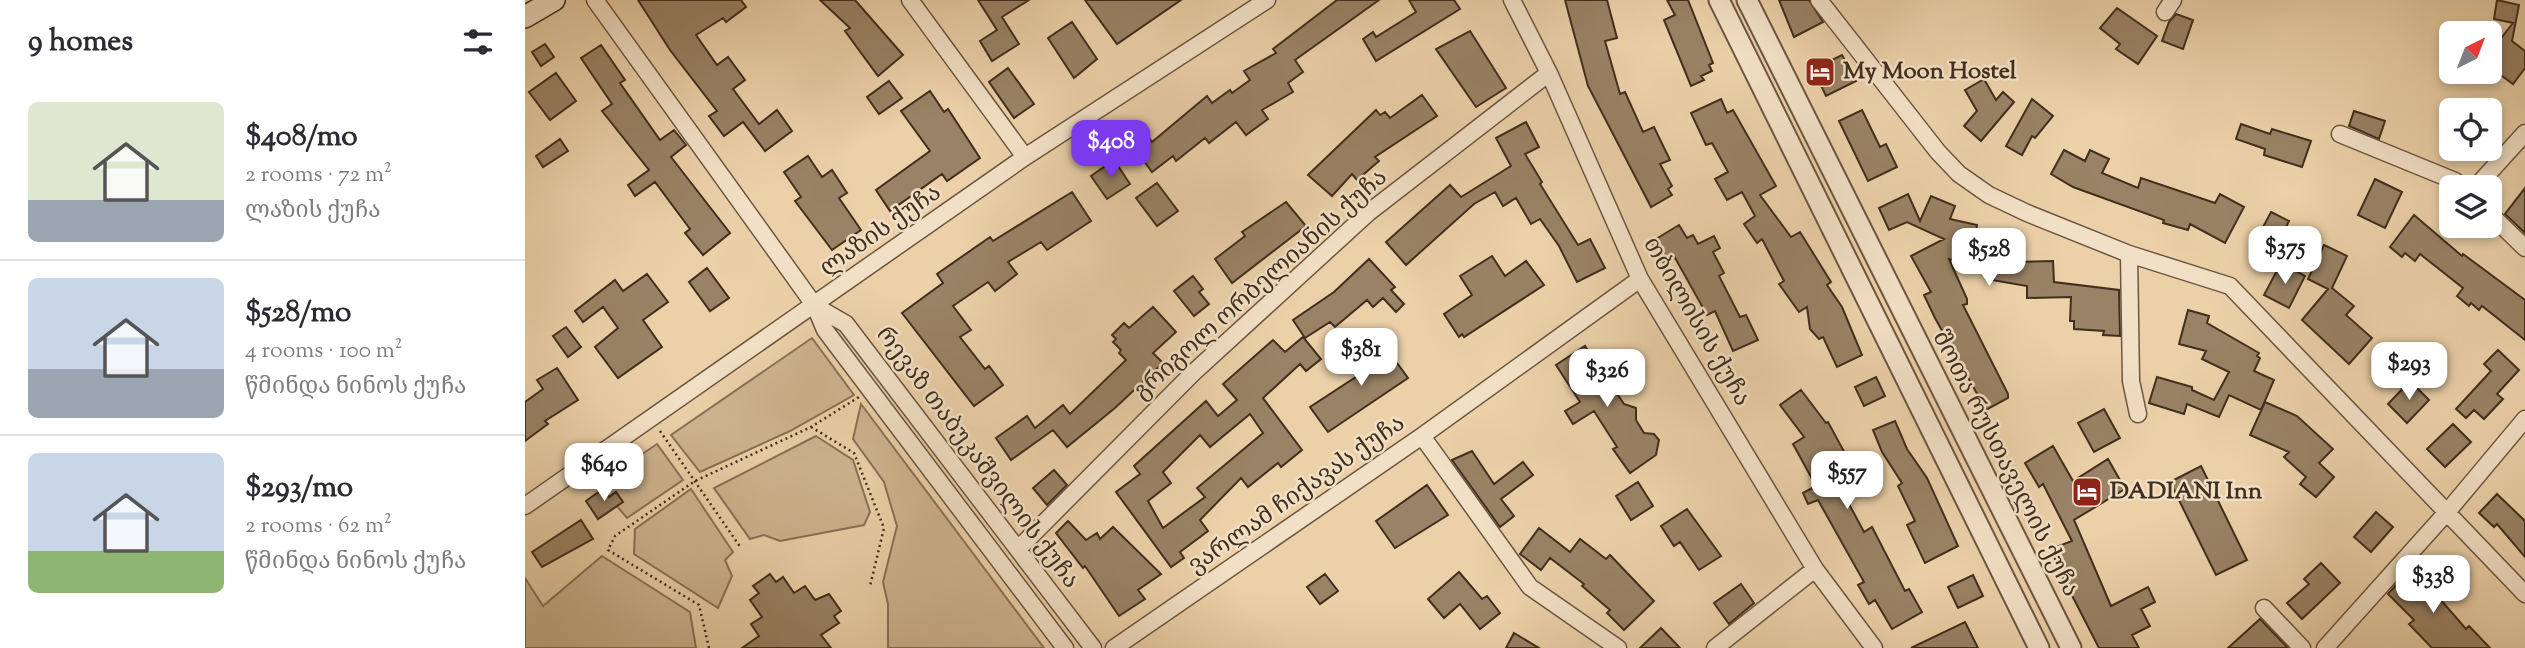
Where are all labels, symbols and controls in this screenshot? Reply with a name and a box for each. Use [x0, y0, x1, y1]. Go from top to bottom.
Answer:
text: 9 homes [28, 21, 133, 64]
north arrow [2439, 21, 2503, 84]
map controls [2439, 21, 2502, 238]
icon: filters [459, 23, 497, 61]
hotel icon: My Moon Hostel [1803, 55, 1837, 89]
place label: My Moon Hostel [1843, 55, 2017, 89]
button: locate [2439, 98, 2502, 161]
text: $408/mo [245, 116, 358, 159]
pin: $408 [1070, 120, 1152, 180]
text: $408 [1087, 126, 1135, 159]
icon: home [84, 130, 168, 214]
text: 2 rooms · 72 m² [245, 159, 392, 192]
street label: გრიგოლ ორბელიანის ქუჩა [1127, 162, 1395, 408]
button: layers [2439, 175, 2502, 238]
street label: ლაზის ქუჩა [813, 176, 949, 286]
text: ლაზის ქუჩა [245, 195, 381, 228]
pin: $375 [2244, 226, 2326, 286]
pin: $528 [1948, 229, 2030, 288]
street label: თბილისის ქუჩა [1634, 231, 1758, 413]
text: $375 [2265, 232, 2305, 265]
text: $528 [1968, 234, 2010, 267]
text: $528/mo [245, 292, 351, 335]
icon: home [84, 306, 168, 390]
street label: რევაზ თაბუკაშვილის ქუჩა [867, 320, 1087, 596]
street label: შოთა რუსთაველის ქუჩა [1923, 325, 2087, 603]
pin: $381 [1320, 328, 1402, 388]
text: $381 [1341, 334, 1381, 367]
text: 4 rooms · 100 m² [245, 335, 403, 368]
pin: $293 [2368, 342, 2450, 402]
text: $293 [2387, 348, 2431, 381]
pin: $326 [1566, 350, 1648, 409]
text: $326 [1585, 355, 1629, 388]
text: წმინდა ნინოს ქუჩა [245, 371, 466, 404]
street label: ვარლამ ჩიქავას ქუჩა [1182, 407, 1412, 583]
pin: $640 [563, 444, 645, 503]
text: $640 [581, 449, 627, 482]
pin: $557 [1806, 452, 1888, 511]
text: $557 [1827, 457, 1867, 490]
text: $293/mo [245, 467, 353, 510]
hotel icon: DADIANI Inn [2070, 475, 2104, 509]
place label: DADIANI Inn [2110, 475, 2263, 509]
icon: home [84, 481, 168, 565]
text: 2 rooms · 62 m² [245, 510, 392, 543]
text: წმინდა ნინოს ქუჩა [245, 546, 466, 579]
pin: $338 [2392, 556, 2474, 615]
text: $338 [2412, 561, 2454, 594]

